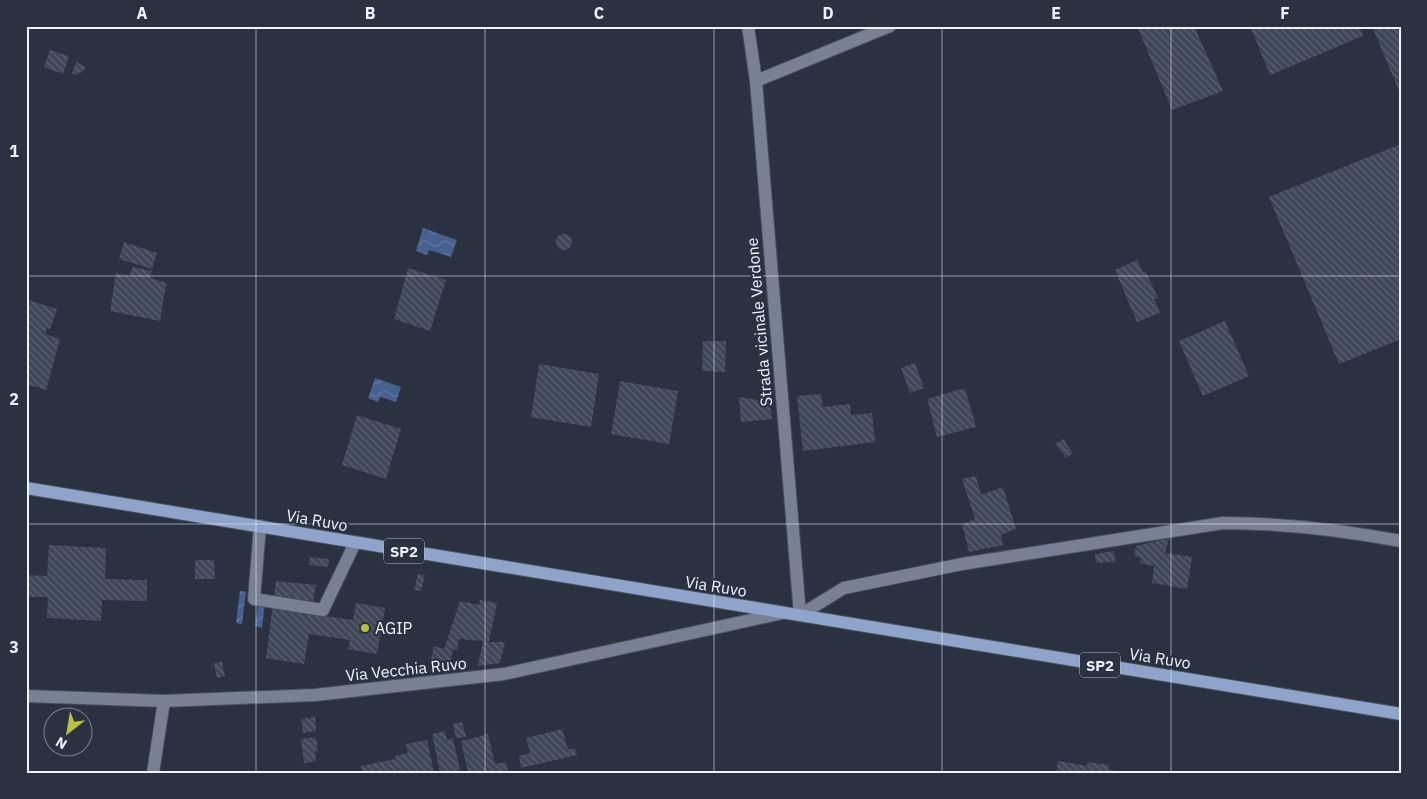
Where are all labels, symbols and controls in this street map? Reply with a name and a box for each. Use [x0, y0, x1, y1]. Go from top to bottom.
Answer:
text: A [137, 3, 148, 23]
text: B [365, 3, 376, 23]
text: C [594, 3, 604, 23]
text: D [822, 3, 834, 23]
text: E [1051, 3, 1061, 23]
text: F [1280, 3, 1290, 23]
text: 1 [9, 141, 19, 161]
street label: Strada vicinale Verdone [742, 237, 776, 407]
text: 2 [9, 389, 19, 409]
street label: Via Ruvo [285, 505, 349, 535]
road number: SP2 [384, 538, 424, 564]
street label: Via Ruvo [684, 571, 748, 601]
place label: AGIP [375, 618, 413, 638]
marker: AGIP [359, 622, 371, 634]
text: 3 [9, 637, 19, 657]
street label: Via Ruvo [1128, 643, 1192, 673]
road number: SP2 [1080, 652, 1120, 678]
street label: Via Vecchia Ruvo [345, 653, 468, 685]
north arrow [42, 706, 92, 756]
text: N [52, 733, 70, 753]

